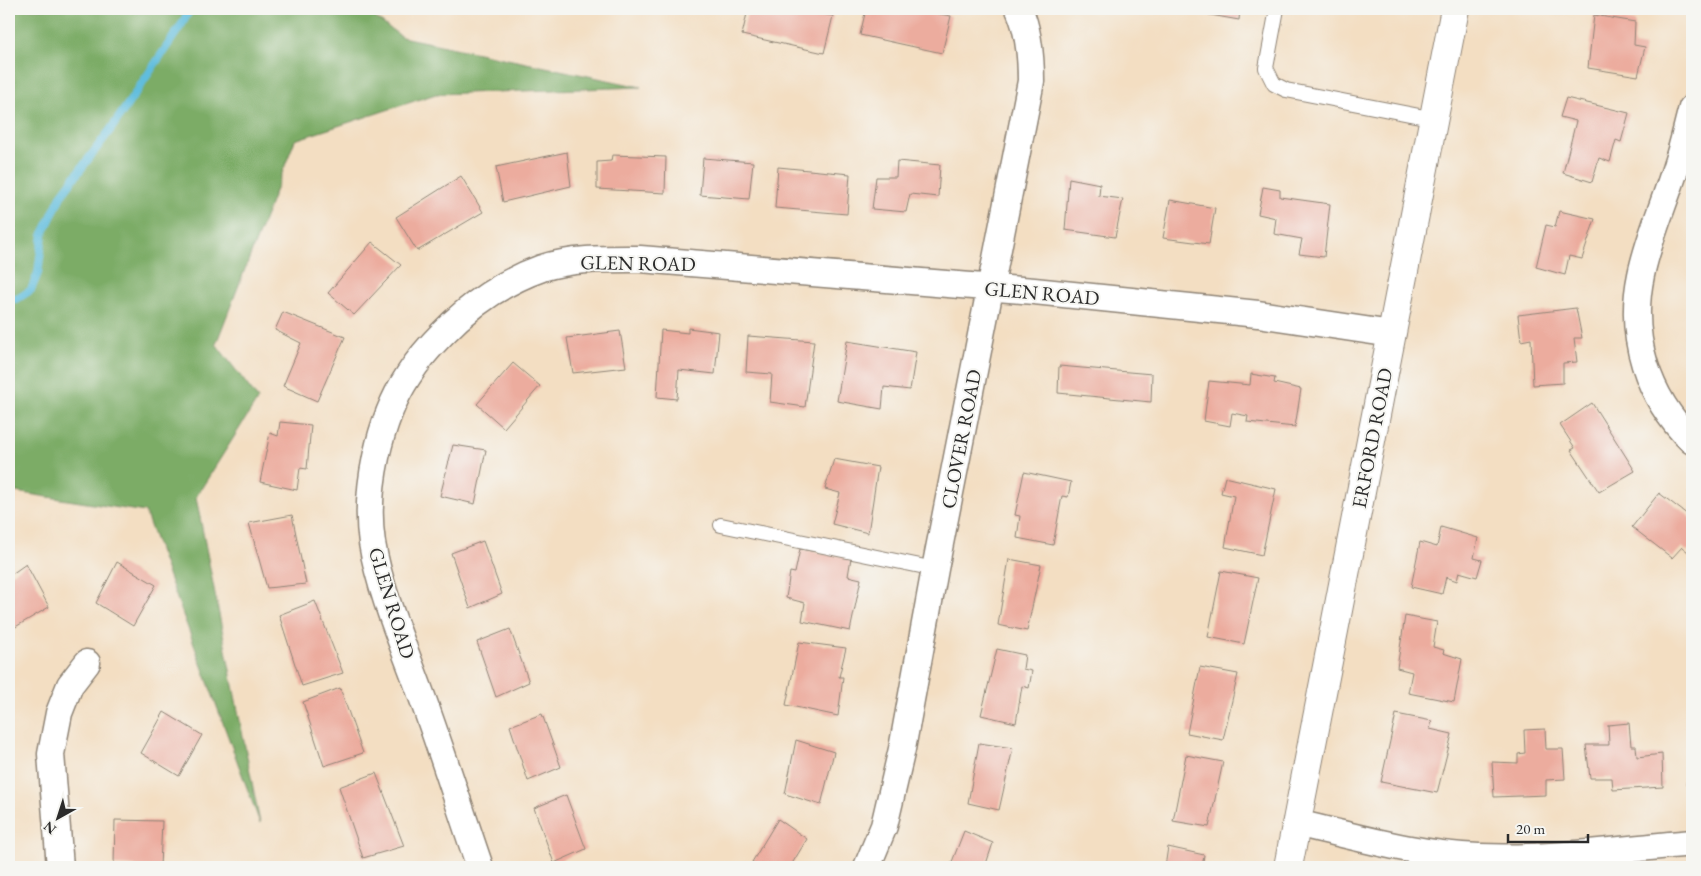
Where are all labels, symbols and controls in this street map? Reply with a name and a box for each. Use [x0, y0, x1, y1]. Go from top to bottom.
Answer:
street label: GLEN ROAD [580, 249, 696, 277]
street label: GLEN ROAD [983, 275, 1101, 311]
street label: ERFORD ROAD [1346, 366, 1398, 510]
street label: CLOVER ROAD [935, 367, 987, 511]
street label: GLEN ROAD [363, 544, 421, 662]
north arrow [32, 794, 82, 844]
scale bar [1508, 811, 1588, 843]
text: N [39, 817, 60, 839]
text: 20 m [1516, 819, 1545, 838]

